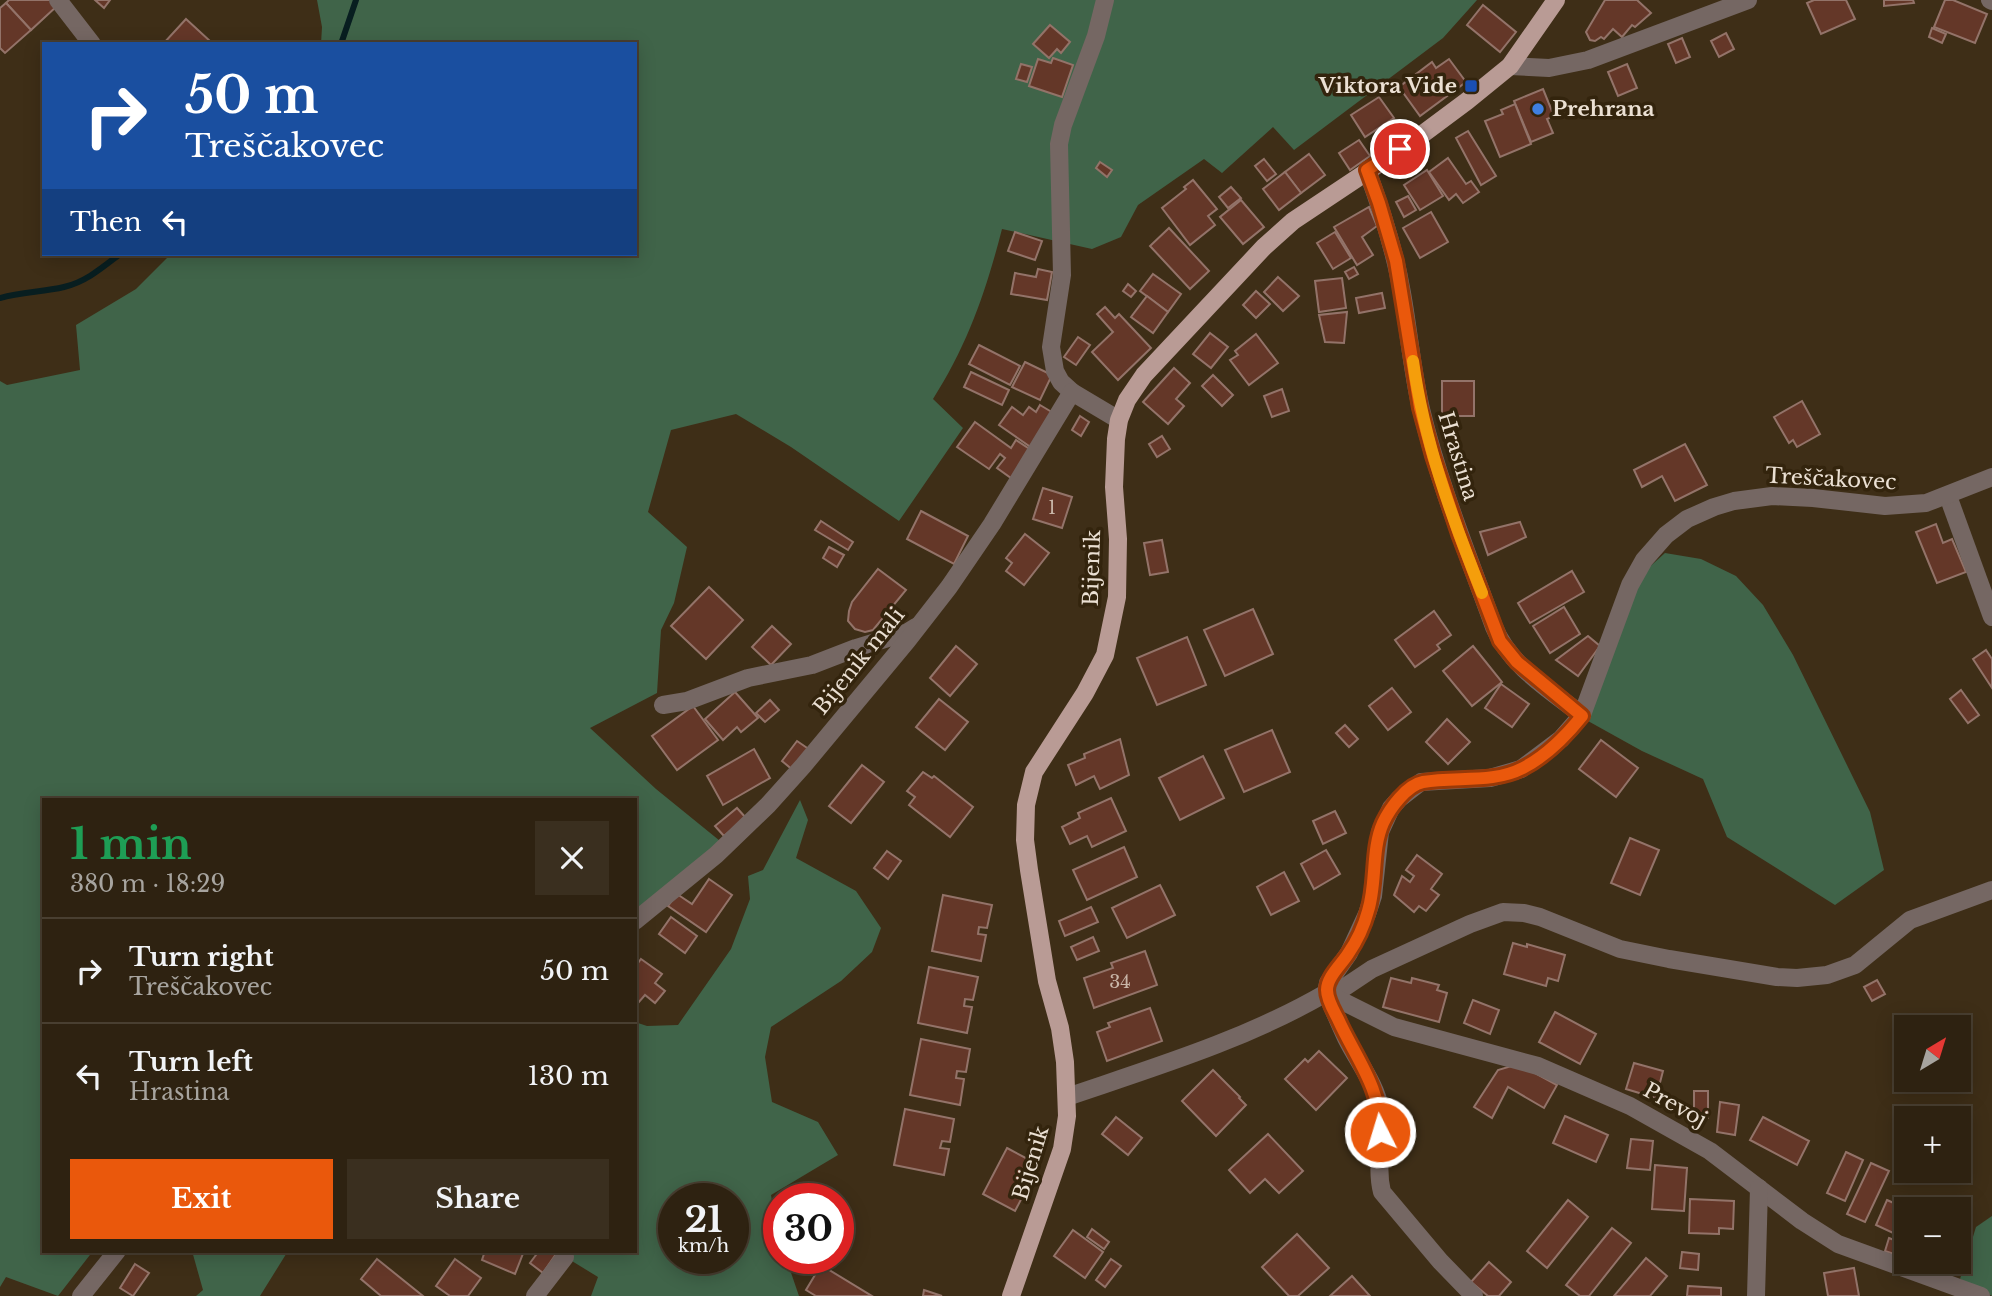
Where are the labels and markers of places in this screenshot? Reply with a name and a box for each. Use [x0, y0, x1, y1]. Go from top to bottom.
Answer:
place label: Viktora Vide [1318, 73, 1457, 99]
marker: Viktora Vide [1463, 78, 1479, 94]
place label: Prehrana [1552, 96, 1655, 122]
marker: Prehrana [1530, 101, 1546, 117]
pin [1370, 119, 1430, 179]

